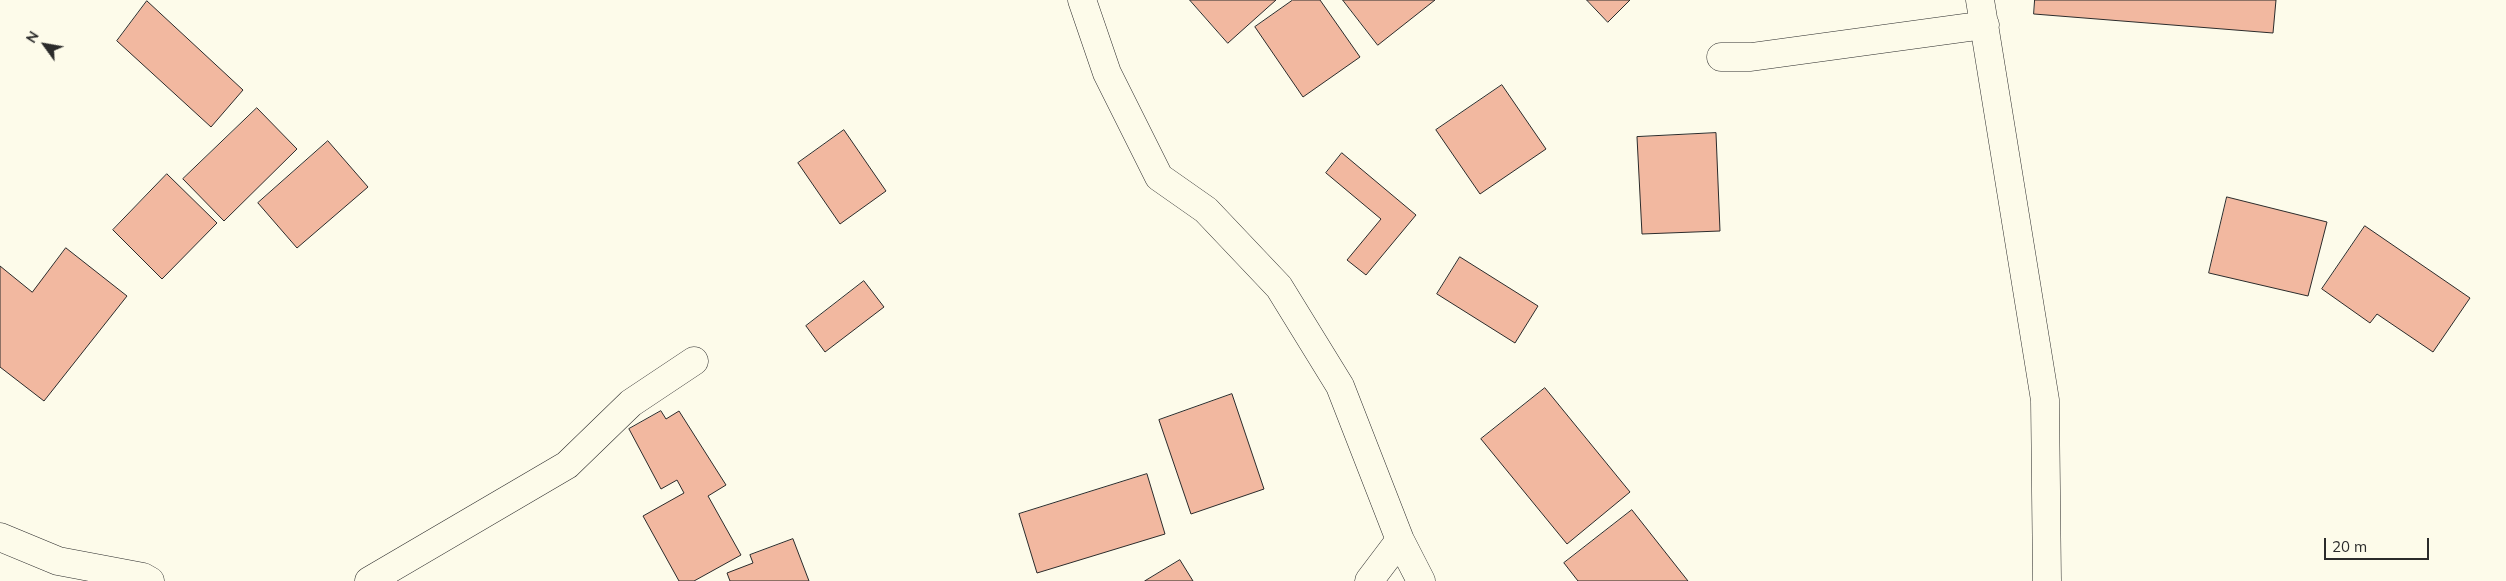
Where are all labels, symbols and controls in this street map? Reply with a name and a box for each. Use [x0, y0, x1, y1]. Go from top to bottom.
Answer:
north arrow [20, 20, 70, 70]
text: N [22, 28, 43, 46]
scale bar [2326, 528, 2431, 560]
text: 20 m [2332, 537, 2367, 556]

